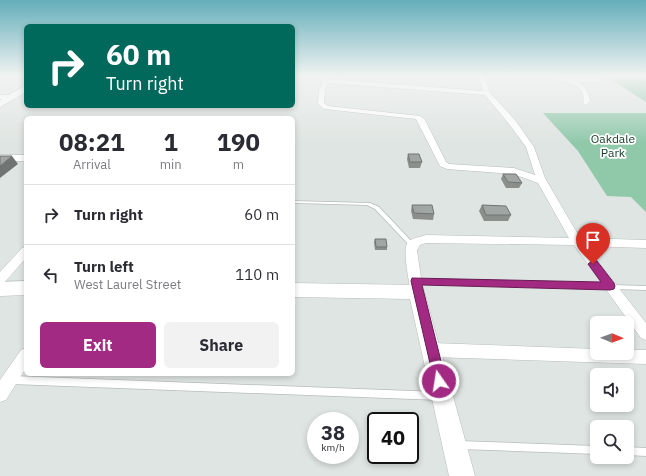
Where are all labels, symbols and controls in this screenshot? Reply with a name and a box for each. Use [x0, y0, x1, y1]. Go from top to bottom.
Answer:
text: 60 m [106, 36, 171, 73]
icon: right [40, 40, 92, 92]
text: Turn right [106, 72, 184, 95]
text: 08:21 [59, 126, 125, 158]
text: 1 [163, 126, 178, 158]
text: 190 [217, 126, 260, 158]
park label: Oakdale Park [591, 131, 636, 160]
text: Arrival [73, 156, 111, 173]
text: min [160, 156, 182, 173]
text: m [233, 156, 244, 173]
icon: right [40, 204, 62, 226]
text: Turn right [74, 205, 143, 224]
text: 60 m [244, 205, 279, 224]
pin [576, 223, 610, 264]
icon: arrive [582, 229, 604, 251]
text: Turn left [74, 257, 134, 276]
icon: left [40, 264, 62, 286]
text: 110 m [235, 265, 279, 284]
text: West Laurel Street [74, 276, 181, 293]
north arrow [590, 316, 634, 360]
map controls [590, 316, 634, 464]
button: Exit [40, 322, 156, 368]
button: Share [164, 322, 279, 368]
position arrow [418, 360, 460, 402]
button: sound [590, 368, 634, 412]
speed limit sign: 40 [367, 412, 419, 464]
text: 38 [321, 419, 345, 446]
button: search [590, 420, 634, 464]
text: km/h [321, 441, 345, 454]

